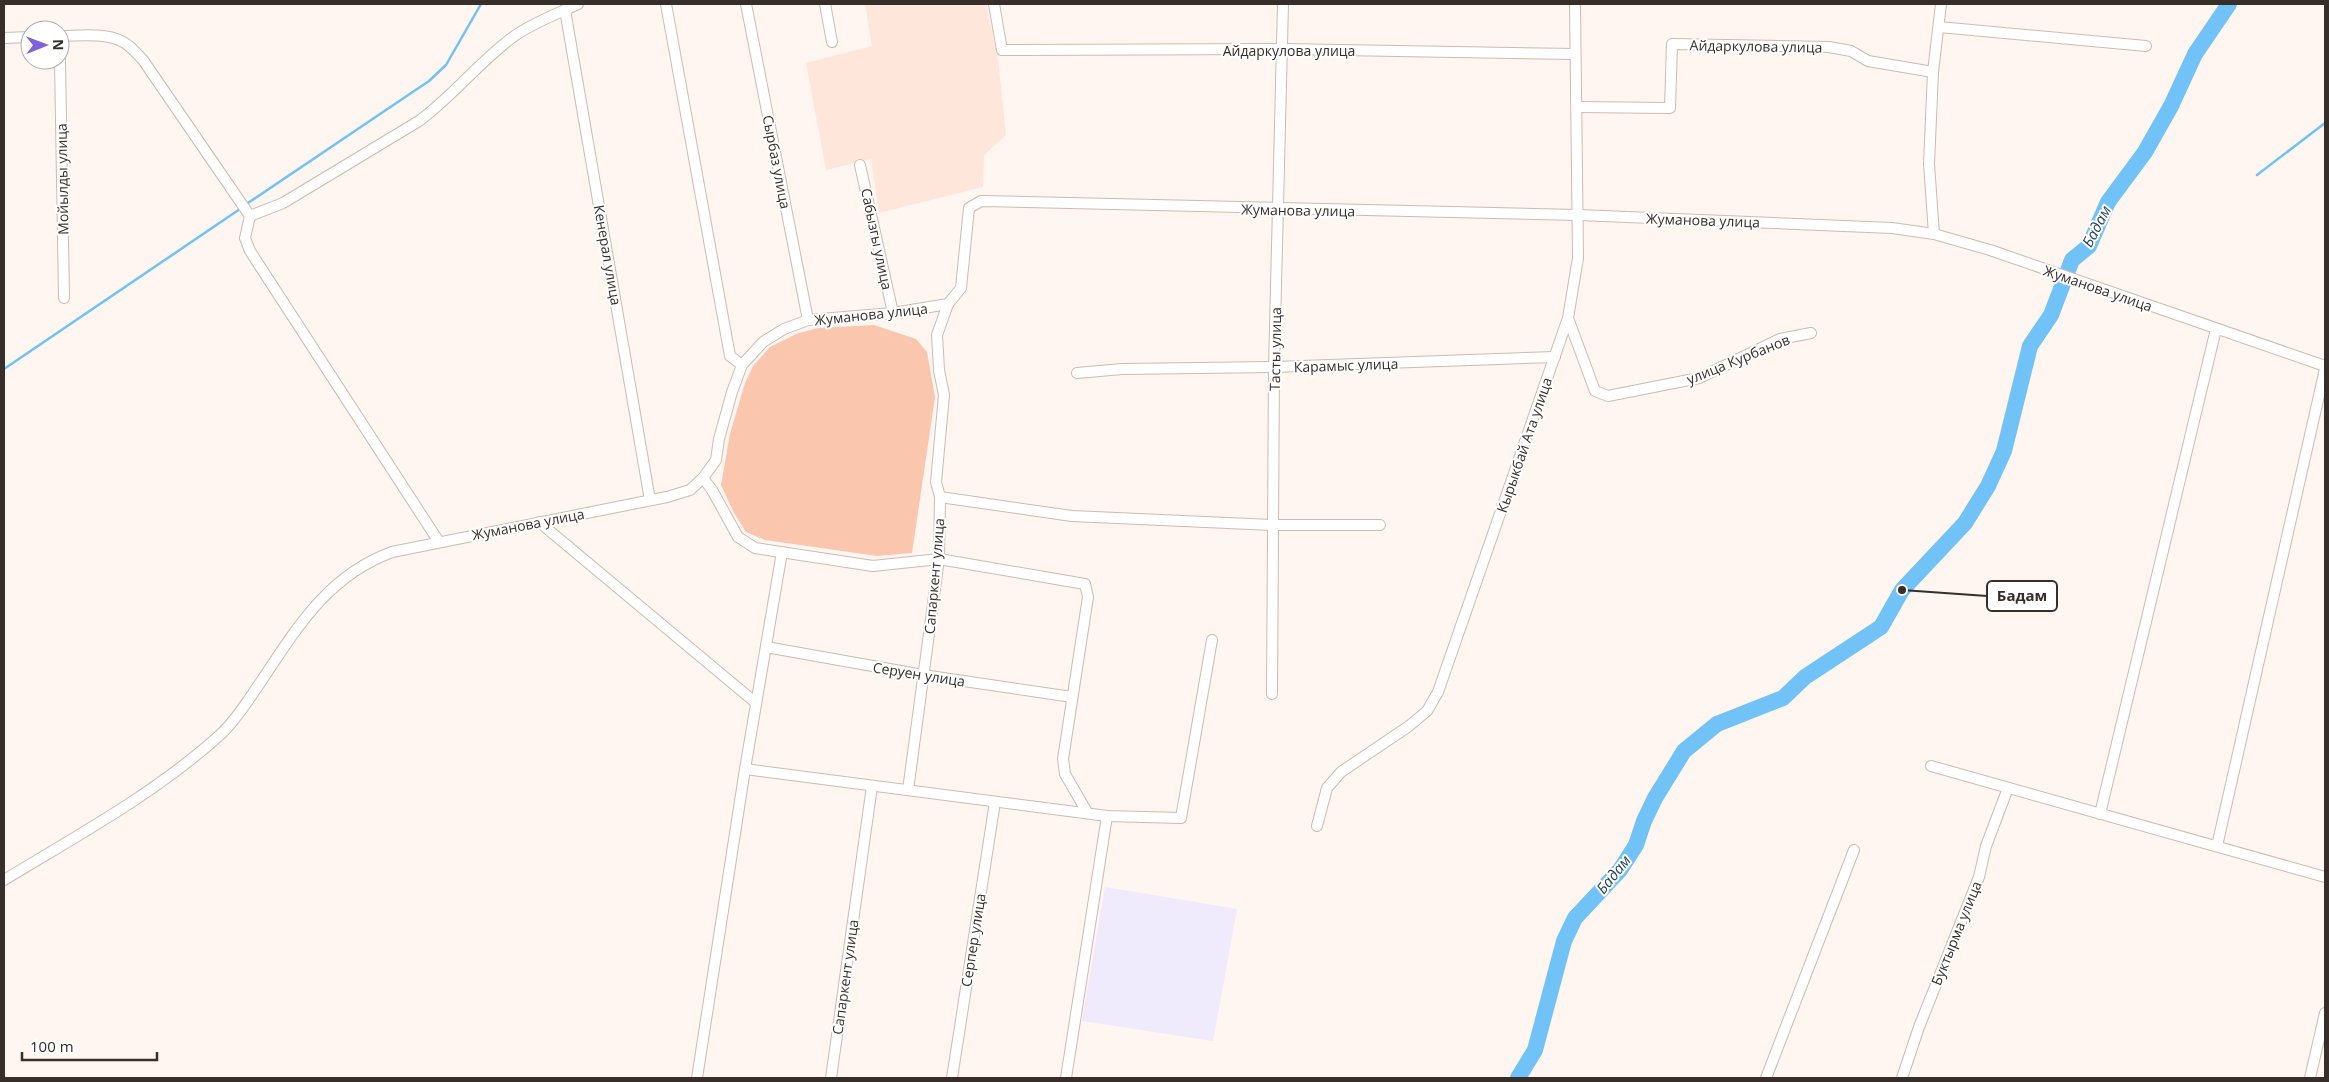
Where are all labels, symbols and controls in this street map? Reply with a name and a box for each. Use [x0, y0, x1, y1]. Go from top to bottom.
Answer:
north arrow [20, 20, 70, 70]
street label: Айдаркулова улица [1689, 35, 1823, 57]
text: N [49, 39, 68, 51]
street label: Айдаркулова улица [1223, 41, 1355, 60]
street label: Сырбаз улица [759, 113, 795, 211]
street label: Мойылды улица [52, 123, 72, 235]
street label: Сабызгы улица [857, 186, 897, 292]
street label: Жуманова улица [1241, 200, 1355, 220]
water label: Бадам [2077, 202, 2115, 250]
street label: Кенерал улица [590, 203, 626, 307]
street label: Жуманова улица [1646, 209, 1760, 231]
street label: Жуманова улица [2041, 260, 2155, 316]
street label: Жуманова улица [813, 299, 929, 329]
street label: Тасты улица [1265, 307, 1285, 391]
street label: улица Курбанов [1684, 330, 1792, 388]
street label: Карамыс улица [1293, 354, 1399, 376]
street label: Кырыкбай Ата улица [1492, 375, 1556, 515]
street label: Жуманова улица [470, 504, 586, 544]
street label: Сапаркент улица [919, 517, 949, 635]
callout: Бадам [1987, 581, 2057, 611]
text: Бадам [1997, 585, 2047, 605]
street label: Серуен улица [872, 657, 966, 691]
water label: Бадам [1591, 850, 1635, 898]
street label: Буктырма улица [1926, 878, 1986, 988]
street label: Серпер улица [956, 892, 990, 988]
street label: Сапаркент улица [828, 918, 862, 1036]
scale bar [22, 1030, 158, 1062]
text: 100 m [30, 1036, 74, 1056]

